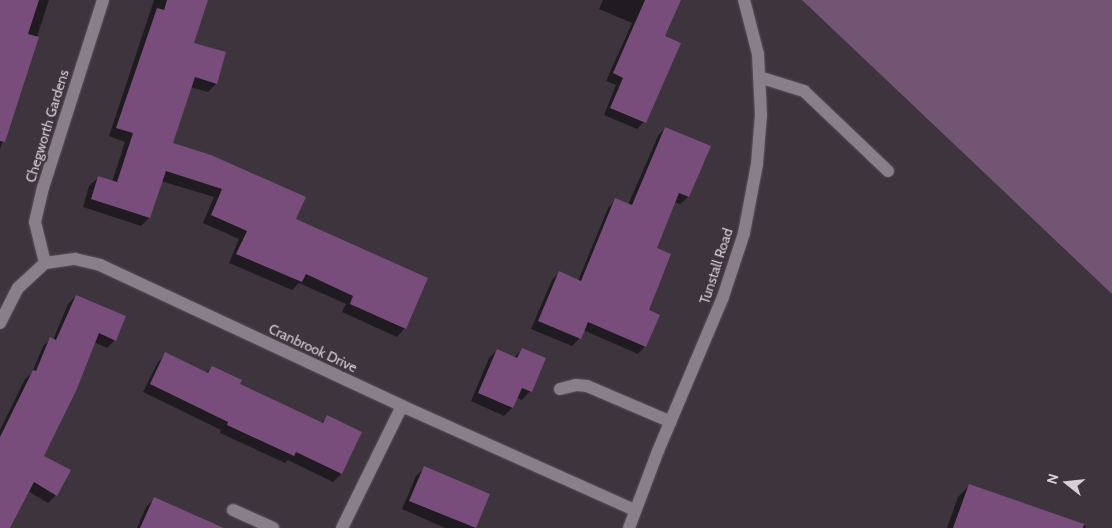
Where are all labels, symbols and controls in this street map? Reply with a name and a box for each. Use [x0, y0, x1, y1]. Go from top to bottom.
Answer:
street label: Chegworth Gardens [22, 68, 72, 184]
street label: Tunstall Road [696, 226, 736, 306]
street label: Cranbrook Drive [266, 320, 360, 376]
north arrow [1042, 458, 1092, 508]
text: N [1043, 472, 1063, 486]

